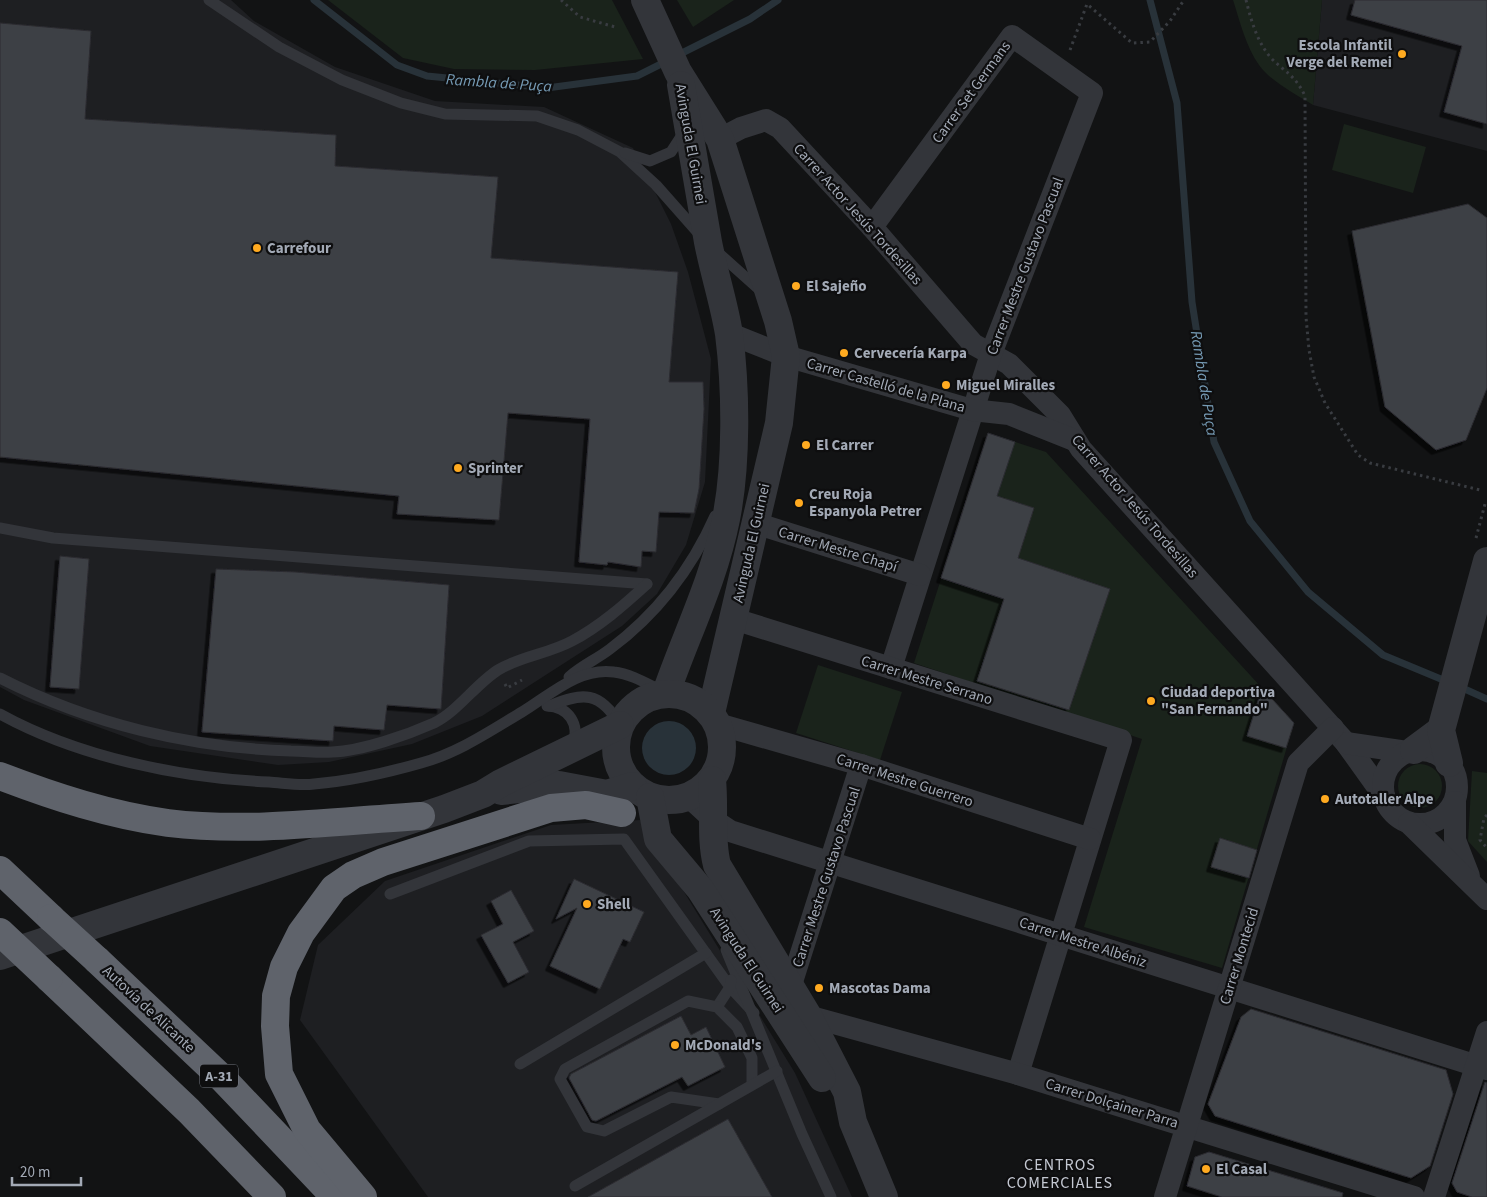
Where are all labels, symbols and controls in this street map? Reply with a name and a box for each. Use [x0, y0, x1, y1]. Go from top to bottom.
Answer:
place label: Escola Infantil Verge del Remei [1286, 35, 1393, 73]
street label: Carrer Set Germans [927, 37, 1016, 148]
marker: Escola Infantil Verge del Remei [1396, 48, 1408, 60]
water label: Rambla de Puça [445, 68, 553, 98]
street label: Avinguda El Guirnei [670, 82, 711, 206]
street label: Carrer Actor Jesús Tordesillas [788, 139, 927, 290]
street label: Carrer Mestre Gustavo Pascual [982, 174, 1069, 358]
place label: Carrefour [267, 238, 331, 259]
marker: Carrefour [251, 242, 263, 254]
place label: El Sajeño [806, 276, 867, 297]
marker: El Sajeño [790, 280, 802, 292]
water label: Rambla de Puça [1185, 329, 1223, 438]
place label: Cervecería Karpa [854, 343, 967, 364]
marker: Cervecería Karpa [838, 347, 850, 359]
street label: Carrer Castelló de la Plana [804, 353, 968, 418]
place label: Miguel Miralles [956, 375, 1056, 396]
marker: Miguel Miralles [940, 379, 952, 391]
street label: Carrer Actor Jesús Tordesillas [1066, 430, 1203, 583]
place label: El Carrer [816, 435, 874, 456]
marker: El Carrer [800, 439, 812, 451]
place label: Sprinter [468, 458, 523, 479]
marker: Sprinter [452, 462, 464, 474]
street label: Avinguda El Guirnei [728, 481, 775, 605]
place label: Creu Roja Espanyola Petrer [809, 484, 922, 522]
marker: Creu Roja Espanyola Petrer [793, 497, 805, 509]
street label: Carrer Mestre Chapí [776, 521, 901, 578]
street label: Carrer Mestre Serrano [859, 651, 995, 710]
place label: Ciudad deportiva "San Fernando" [1161, 682, 1275, 720]
marker: Ciudad deportiva "San Fernando" [1145, 695, 1157, 707]
street label: Carrer Mestre Guerrero [834, 748, 976, 813]
street label: Carrer Mestre Gustavo Pascual [787, 784, 866, 970]
place label: Autotaller Alpe [1334, 789, 1434, 810]
marker: Autotaller Alpe [1319, 793, 1331, 805]
place label: Shell [597, 894, 631, 915]
marker: Shell [581, 898, 593, 910]
street label: Avinguda El Guirnei [705, 903, 789, 1017]
street label: Carrer Montecid [1215, 905, 1264, 1007]
street label: Carrer Mestre Albéniz [1016, 912, 1149, 973]
street label: Autovía de Alicante [98, 961, 200, 1058]
place label: Mascotas Dama [829, 978, 931, 999]
marker: Mascotas Dama [813, 982, 825, 994]
place label: McDonald's [685, 1035, 762, 1056]
marker: McDonald's [669, 1039, 681, 1051]
road number: A-31 [200, 1064, 238, 1088]
street label: Carrer Dolçainer Parra [1043, 1073, 1181, 1134]
scale bar [12, 1154, 81, 1186]
district label: CENTROS COMERCIALES [1007, 1154, 1113, 1194]
place label: El Casal [1216, 1159, 1268, 1180]
text: 20 m [20, 1162, 50, 1183]
marker: El Casal [1200, 1163, 1212, 1175]

